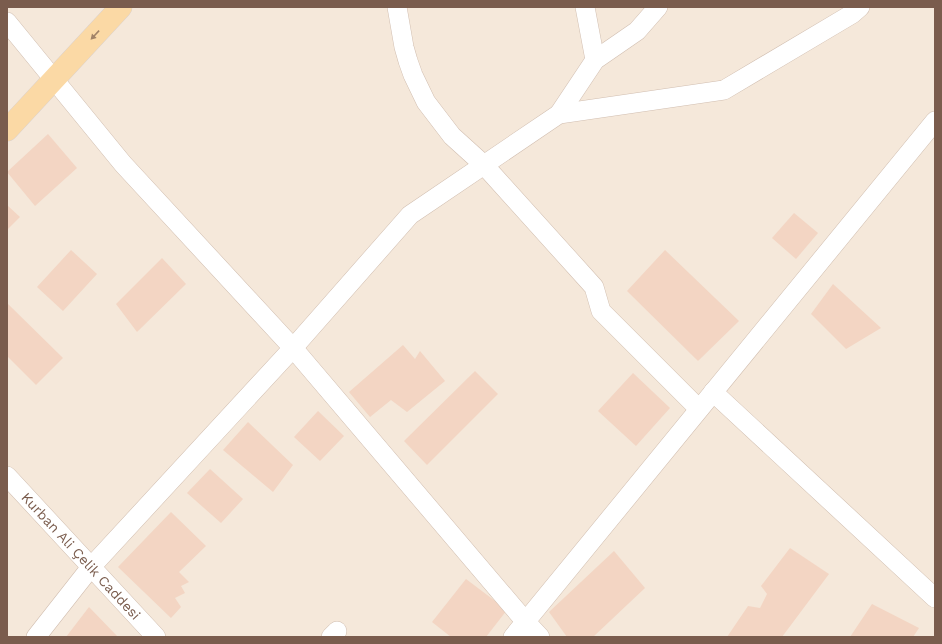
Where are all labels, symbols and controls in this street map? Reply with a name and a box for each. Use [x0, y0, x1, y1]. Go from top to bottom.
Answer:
one-way arrow [90, 30, 99, 41]
street label: Kurban Ali Çelik Caddesi [18, 489, 144, 623]

